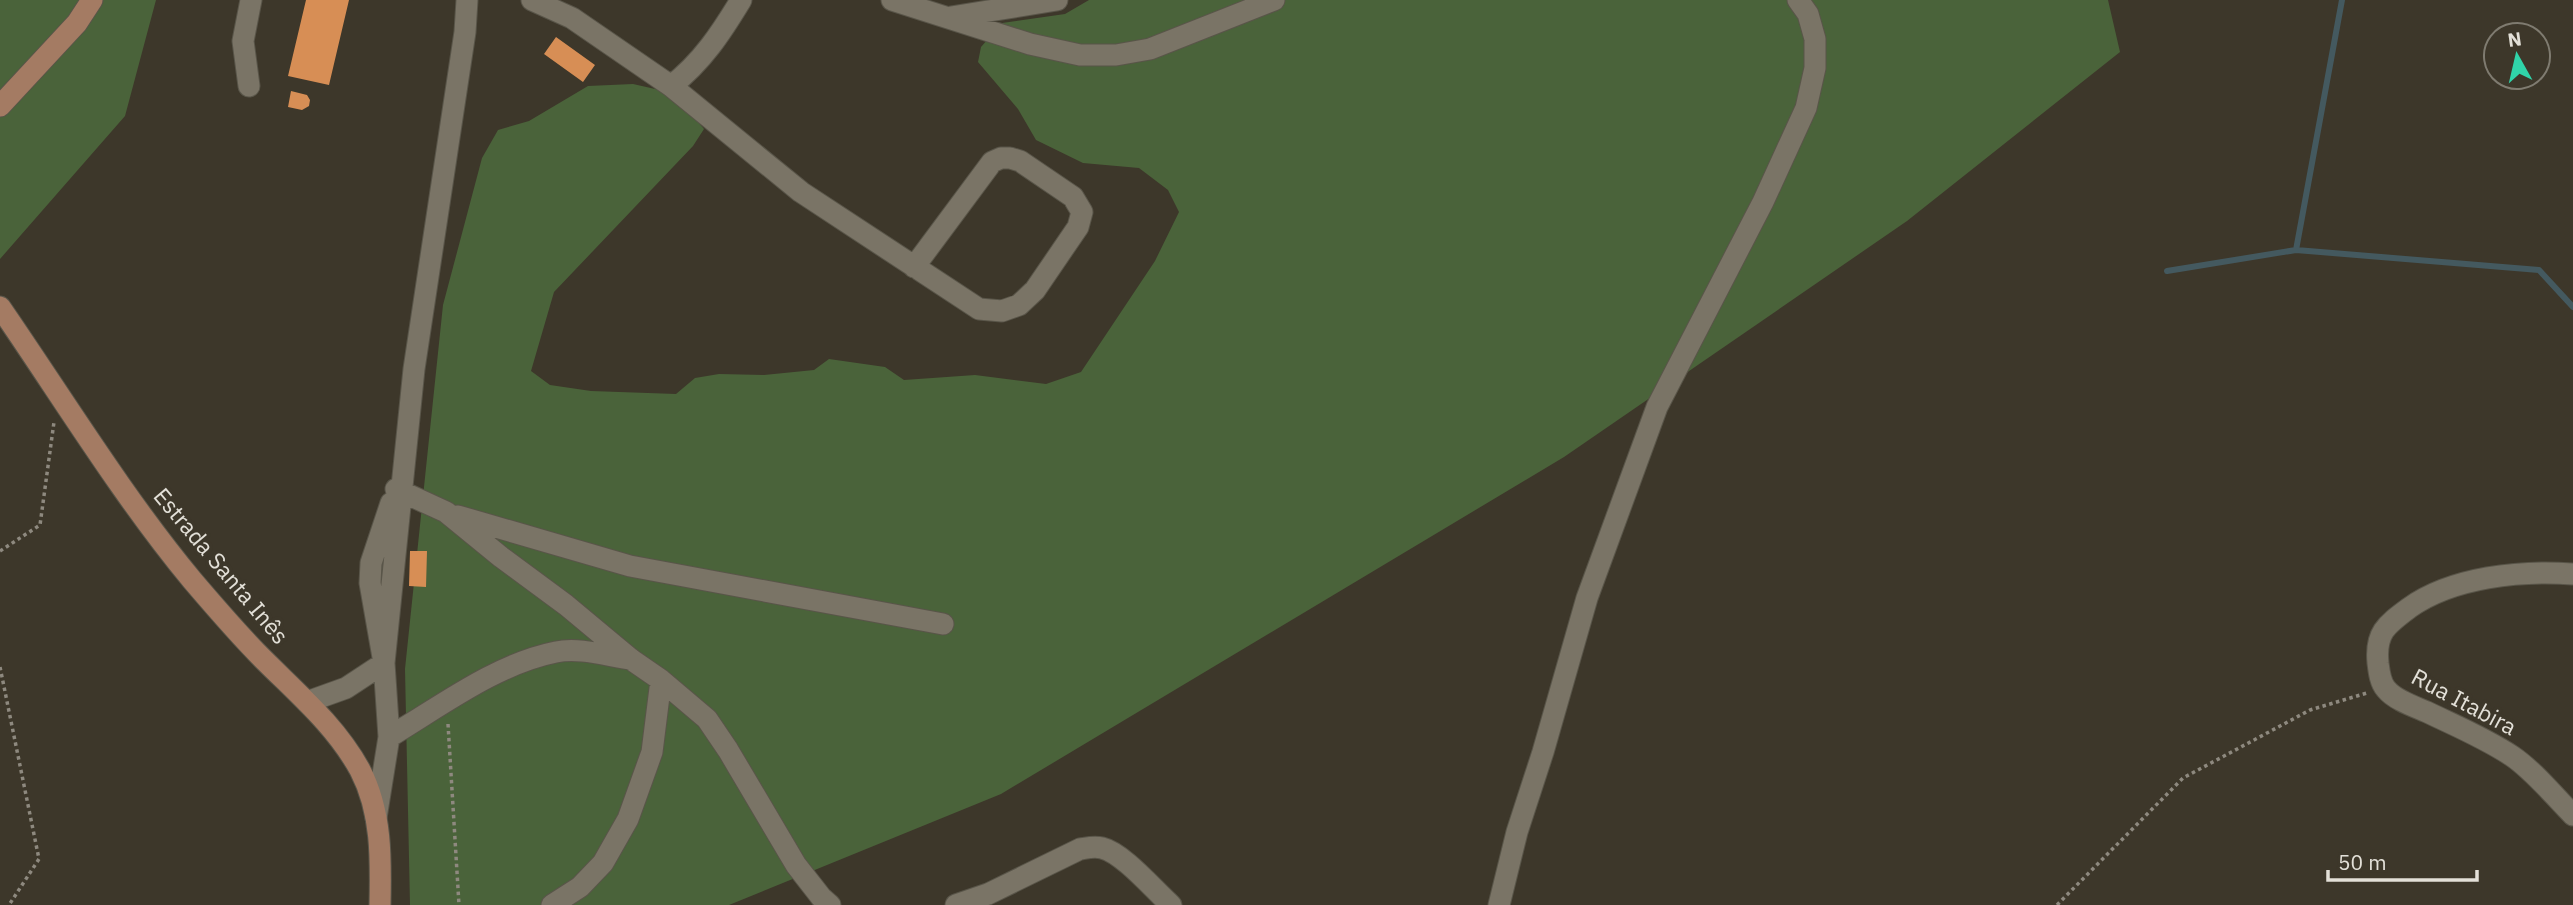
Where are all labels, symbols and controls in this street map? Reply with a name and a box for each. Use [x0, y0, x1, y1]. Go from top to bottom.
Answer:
north arrow [2482, 21, 2552, 91]
text: N [2506, 26, 2523, 52]
street label: Estrada Santa Inês [148, 481, 296, 650]
street label: Rua Itabira [2407, 661, 2522, 741]
scale bar [2328, 838, 2477, 882]
text: 50 m [2338, 848, 2387, 876]

